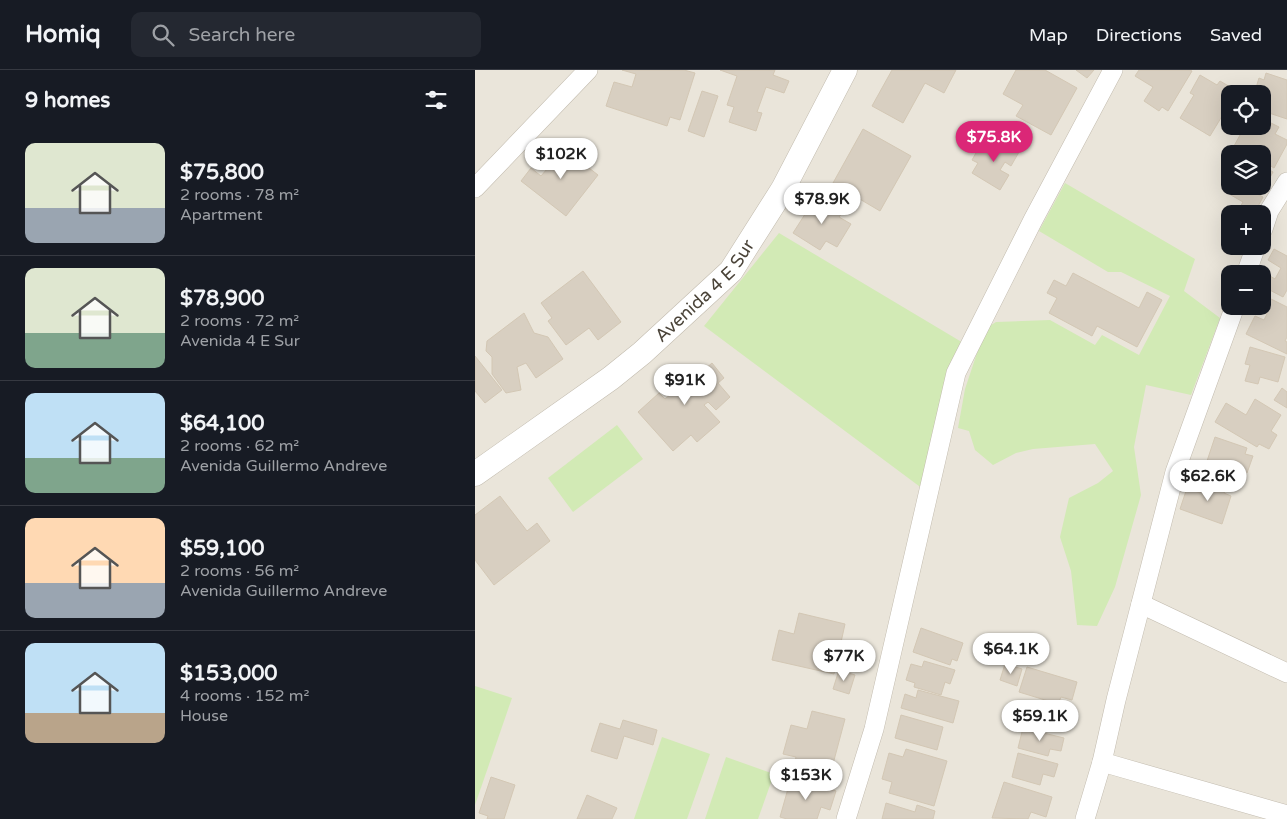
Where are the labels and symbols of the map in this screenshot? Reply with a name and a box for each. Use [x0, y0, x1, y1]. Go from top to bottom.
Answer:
pin: $75.8K [953, 121, 1035, 163]
pin: $102K [526, 138, 596, 180]
pin: $78.9K [781, 182, 863, 225]
street label: Avenida 4 E Sur [650, 235, 759, 347]
pin: $91K [655, 364, 715, 406]
pin: $62.6K [1167, 460, 1249, 502]
pin: $64.1K [970, 632, 1052, 675]
pin: $77K [814, 640, 874, 682]
pin: $59.1K [999, 700, 1081, 742]
pin: $153K [771, 758, 841, 801]

